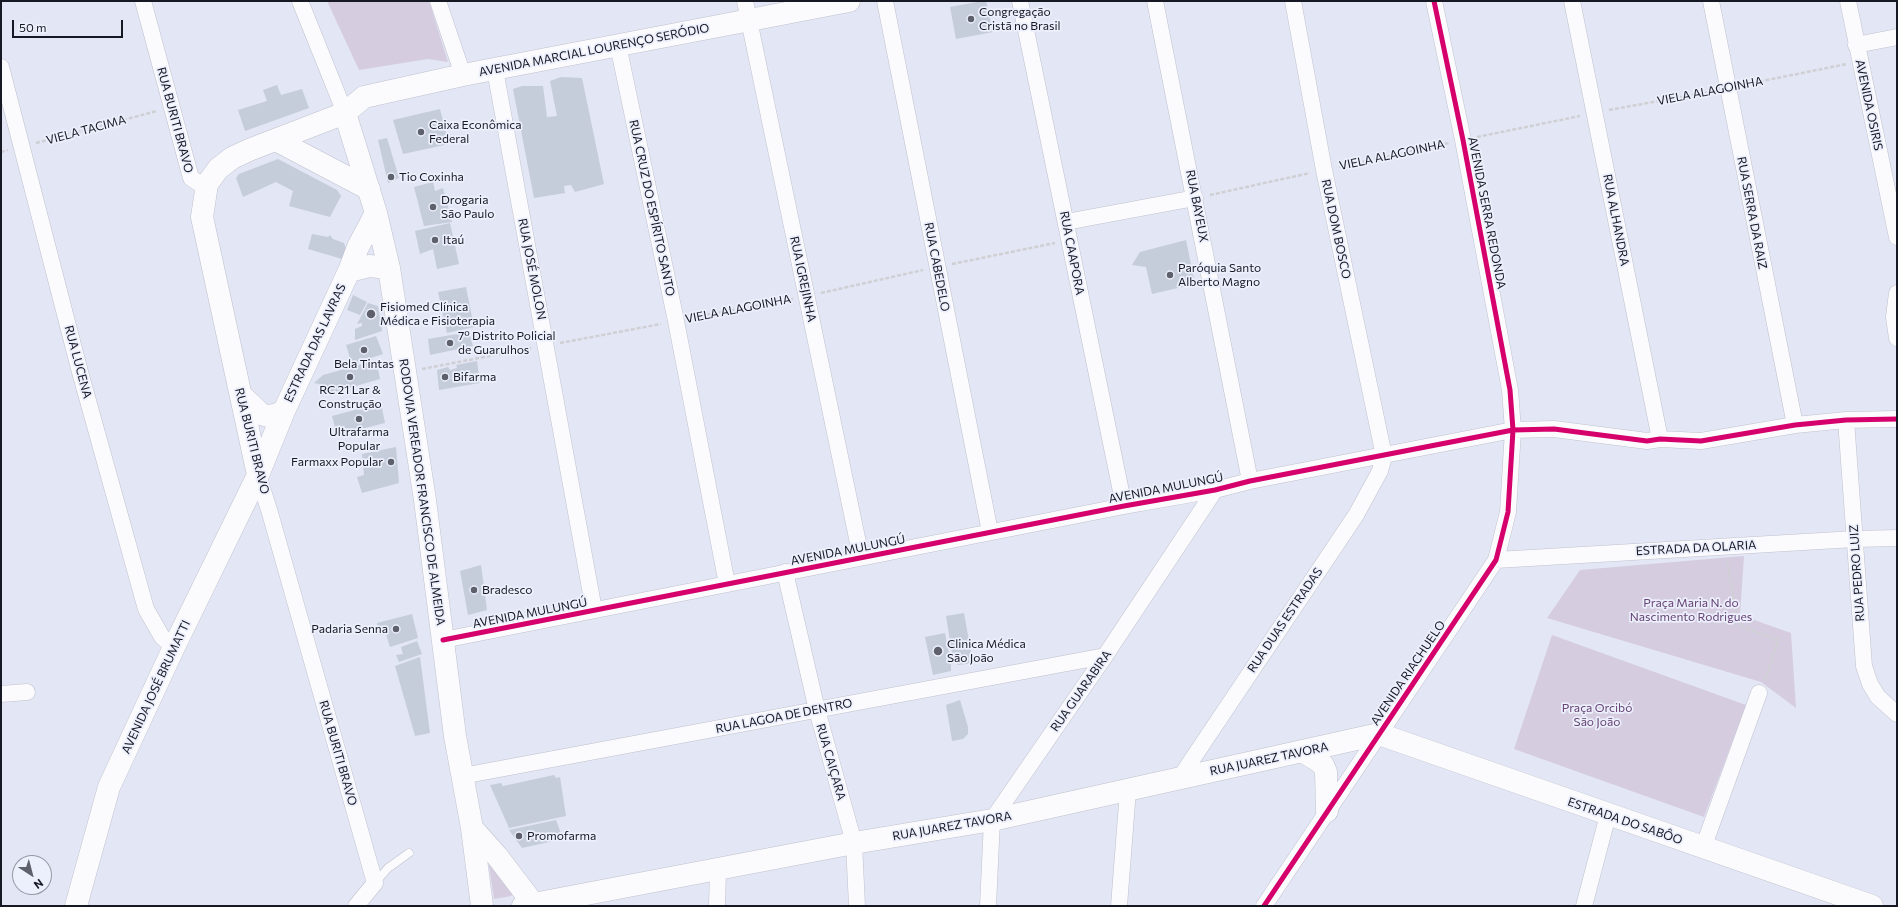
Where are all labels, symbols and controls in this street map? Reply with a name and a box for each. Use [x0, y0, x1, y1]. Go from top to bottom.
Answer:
place label: Congregação Cristã no Brasil [979, 5, 1061, 33]
scale bar [14, 12, 125, 38]
marker: Congregação Cristã no Brasil [966, 14, 976, 24]
text: 50 m [19, 20, 47, 34]
street label: AVENIDA MARCIAL LOURENÇO SERÓDIO [478, 21, 710, 79]
street label: AVENIDA OSIRIS [1852, 58, 1886, 152]
street label: RUA BURITI BRAVO [154, 65, 196, 175]
street label: VIELA ALAGOINHA [1656, 74, 1764, 108]
street label: VIELA TACIMA [44, 112, 128, 148]
place label: Caixa Econômica Federal [429, 118, 522, 146]
street label: RUA CRUZ DO ESPÍRITO SANTO [626, 118, 678, 298]
marker: Caixa Econômica Federal [416, 127, 426, 137]
street label: AVENIDA SERRA REDONDA [1465, 136, 1509, 290]
street label: VIELA ALAGOINHA [1338, 137, 1446, 173]
street label: RUA SERRA DA RAIZ [1734, 155, 1770, 271]
street label: RUA BAYEUX [1183, 169, 1211, 243]
place label: Tio Coxinha [399, 170, 464, 184]
marker: Tio Coxinha [386, 172, 396, 182]
street label: RUA ALHANDRA [1600, 173, 1632, 267]
street label: RUA DOM BOSCO [1318, 178, 1354, 280]
place label: Drogaria São Paulo [441, 193, 494, 221]
marker: Drogaria São Paulo [428, 202, 438, 212]
street label: RUA CAAPORA [1057, 210, 1087, 296]
street label: RUA JOSÉ MOLON [515, 217, 549, 321]
street label: RUA CABEDELO [921, 221, 953, 313]
place label: Itaú [443, 233, 464, 247]
marker: Itaú [430, 235, 440, 245]
street label: RUA IGREJINHA [787, 235, 819, 323]
place label: Paróquia Santo Alberto Magno [1178, 261, 1261, 289]
marker: Paróquia Santo Alberto Magno [1165, 270, 1175, 280]
street label: ESTRADA DAS LAVRAS [281, 281, 349, 405]
street label: VIELA ALAGOINHA [684, 292, 792, 326]
place label: Fisiomed Clínica Médica e Fisioterapia [380, 300, 495, 328]
marker: Fisiomed Clínica Médica e Fisioterapia [365, 308, 377, 320]
street label: RUA LUCENA [61, 324, 95, 400]
place label: 7º Distrito Policial de Guarulhos [458, 329, 556, 357]
marker: 7º Distrito Policial de Guarulhos [445, 338, 455, 348]
marker: Bela Tintas [359, 345, 369, 355]
place label: Bela Tintas [334, 357, 394, 371]
street label: RODOVIA VEREADOR FRANCISCO DE ALMEIDA [396, 358, 448, 626]
place label: Bifarma [453, 370, 496, 384]
marker: RC 21 Lar & Construção [345, 372, 355, 382]
marker: Bifarma [440, 372, 450, 382]
place label: RC 21 Lar & Construção [318, 383, 382, 411]
street label: RUA BURITI BRAVO [232, 386, 272, 496]
marker: Ultrafarma Popular [354, 414, 364, 424]
place label: Ultrafarma Popular [329, 425, 389, 453]
place label: Farmaxx Popular [291, 455, 383, 469]
marker: Farmaxx Popular [386, 457, 396, 467]
street label: AVENIDA MULUNGÚ [1107, 470, 1225, 506]
street label: RUA PEDRO LUIZ [1846, 524, 1868, 622]
street label: AVENIDA MULUNGÚ [789, 532, 907, 568]
street label: ESTRADA DA OLARIA [1635, 538, 1757, 558]
street label: RUA DUAS ESTRADAS [1245, 565, 1325, 675]
place label: Bradesco [482, 583, 533, 597]
marker: Bradesco [469, 585, 479, 595]
street label: AVENIDA MULUNGÚ [471, 595, 589, 631]
park label: Praça Maria N. do Nascimento Rodrigues [1630, 596, 1752, 624]
street label: AVENIDA JOSÉ BRUMATTI [119, 618, 193, 756]
street label: AVENIDA RIACHUELO [1368, 618, 1448, 728]
place label: Padaria Senna [311, 622, 388, 636]
marker: Padaria Senna [391, 624, 401, 634]
place label: Clinica Médica São João [947, 637, 1026, 665]
marker: Clinica Médica São João [932, 645, 944, 657]
street label: RUA GUARABIRA [1048, 648, 1114, 734]
street label: RUA LAGOA DE DENTRO [714, 696, 854, 736]
street label: RUA BURITI BRAVO [316, 699, 360, 807]
park label: Praça Orcibó São João [1562, 701, 1632, 729]
street label: RUA CAIÇARA [813, 722, 849, 802]
street label: RUA JUAREZ TAVORA [1209, 739, 1329, 779]
street label: ESTRADA DO SABÔO [1566, 795, 1684, 847]
street label: RUA JUAREZ TAVORA [891, 808, 1013, 844]
place label: Promofarma [527, 829, 596, 843]
marker: Promofarma [514, 831, 524, 841]
north arrow [12, 855, 52, 895]
text: N [32, 877, 46, 892]

